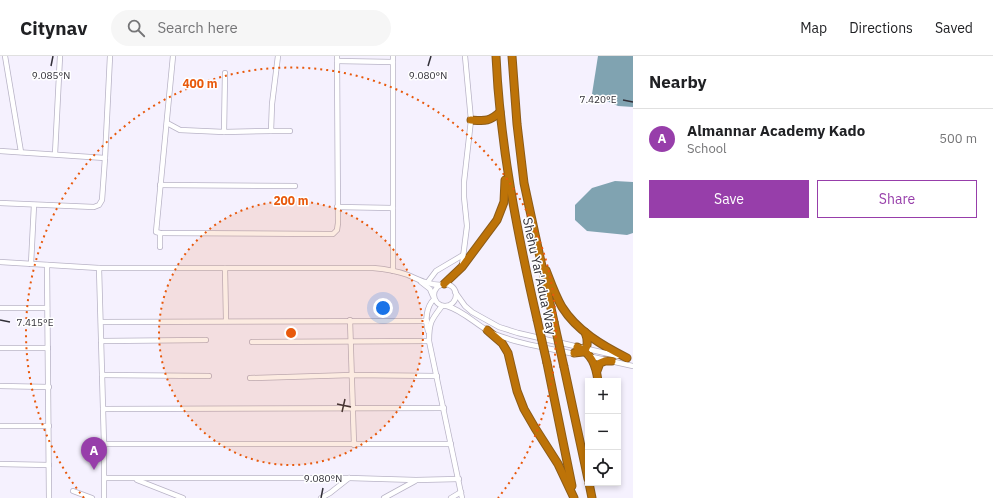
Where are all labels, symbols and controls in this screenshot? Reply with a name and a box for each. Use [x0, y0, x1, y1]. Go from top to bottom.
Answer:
search box [111, 10, 391, 46]
text: Citynav [20, 16, 87, 40]
icon: search [125, 17, 147, 39]
text: Search here [157, 18, 238, 37]
text: Map [800, 19, 827, 37]
text: Directions [849, 19, 913, 37]
text: Saved [935, 19, 973, 37]
text: 9.085°N [32, 69, 70, 82]
text: 9.080°N [409, 69, 447, 82]
text: Nearby [649, 71, 707, 93]
text: 400 m [182, 76, 218, 91]
text: 7.420°E [579, 93, 617, 106]
text: Almannar Academy Kado [687, 121, 865, 140]
text: A [658, 130, 666, 147]
text: 500 m [939, 130, 977, 147]
text: School [687, 140, 727, 157]
button: Save [649, 180, 809, 218]
button: Share [817, 180, 977, 218]
text: 200 m [273, 193, 309, 208]
street label: Shehu Yar'Adua Way [519, 216, 560, 337]
your location [373, 298, 393, 318]
text: 7.415°E [16, 316, 54, 329]
centre of rings [284, 326, 298, 340]
map controls [585, 378, 621, 486]
button: + [585, 378, 621, 414]
button: − [585, 414, 621, 450]
pin: A [81, 437, 107, 470]
button: locate [585, 450, 621, 486]
text: 9.080°N [304, 472, 342, 485]

